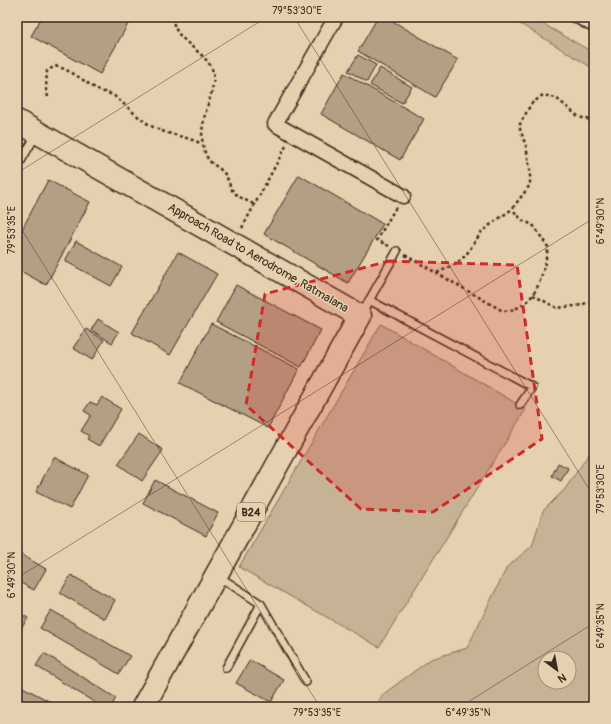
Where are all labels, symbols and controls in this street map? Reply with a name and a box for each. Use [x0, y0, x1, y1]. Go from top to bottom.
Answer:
text: 79°53'30"E [272, 5, 322, 17]
text: 6°49'30"N [595, 198, 607, 244]
street label: Approach Road to Aerodrome, Ratmalana [165, 200, 351, 316]
text: 79°53'35"E [6, 206, 18, 254]
text: 79°53'30"E [595, 464, 607, 514]
road number: B24 [237, 503, 265, 521]
text: 6°49'30"N [6, 552, 18, 598]
text: 6°49'35"N [595, 603, 607, 648]
north arrow [537, 650, 577, 690]
text: N [555, 671, 569, 686]
text: 79°53'35"E [293, 707, 341, 719]
text: 6°49'35"N [446, 707, 491, 719]

